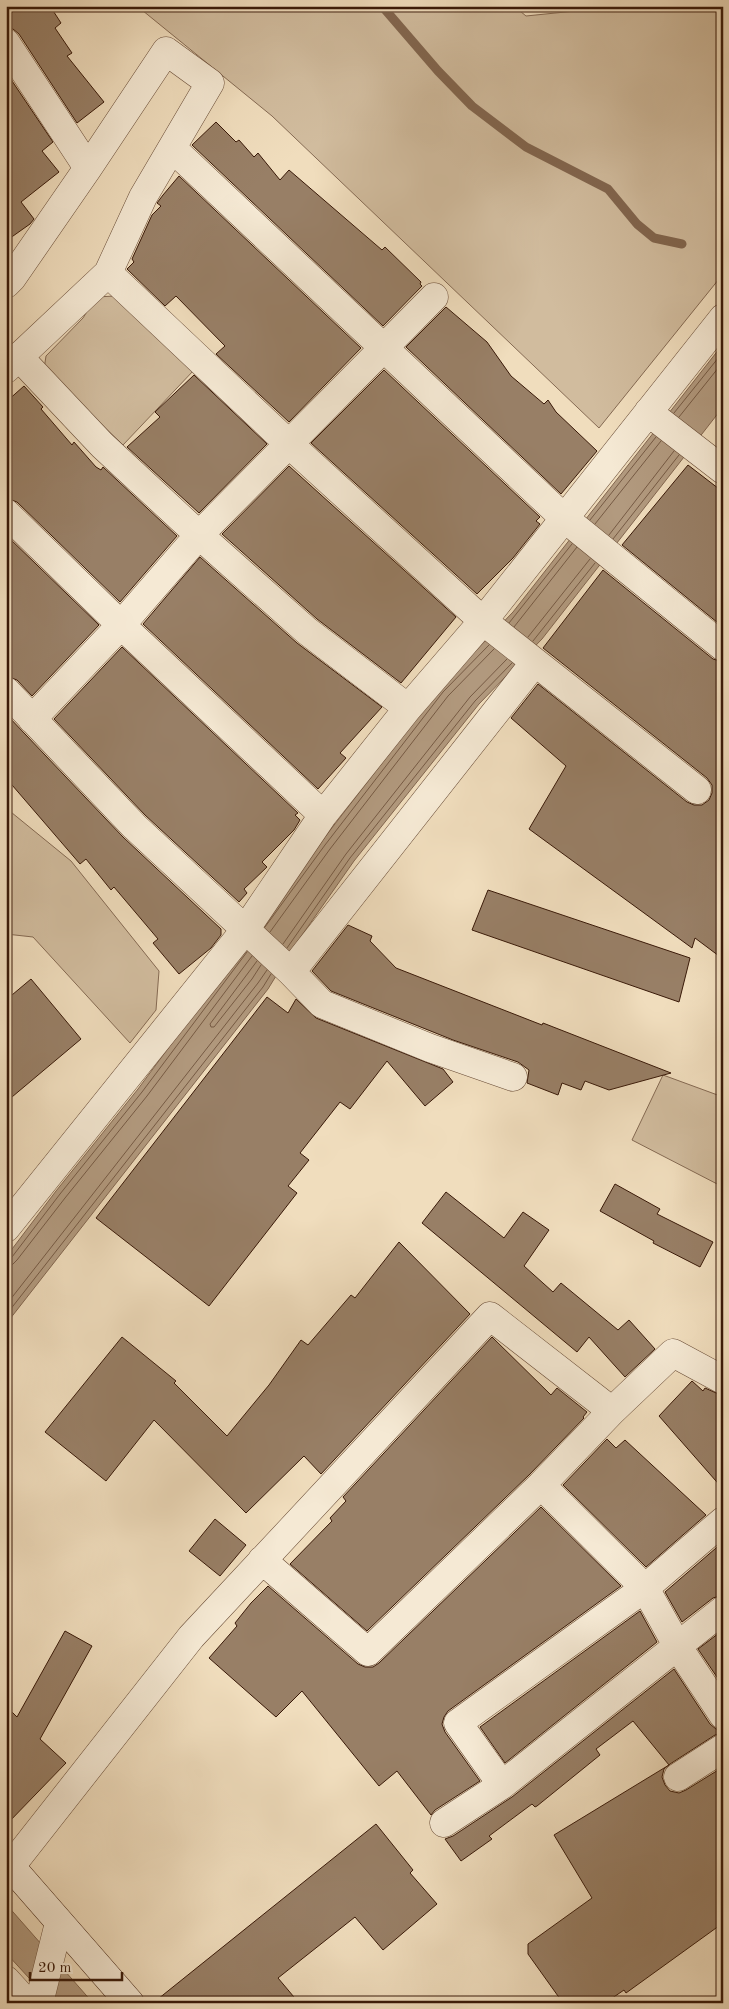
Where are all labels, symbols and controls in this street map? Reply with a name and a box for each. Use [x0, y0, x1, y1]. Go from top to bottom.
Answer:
scale bar [30, 1949, 122, 1981]
text: 20 m [38, 1961, 72, 1976]

